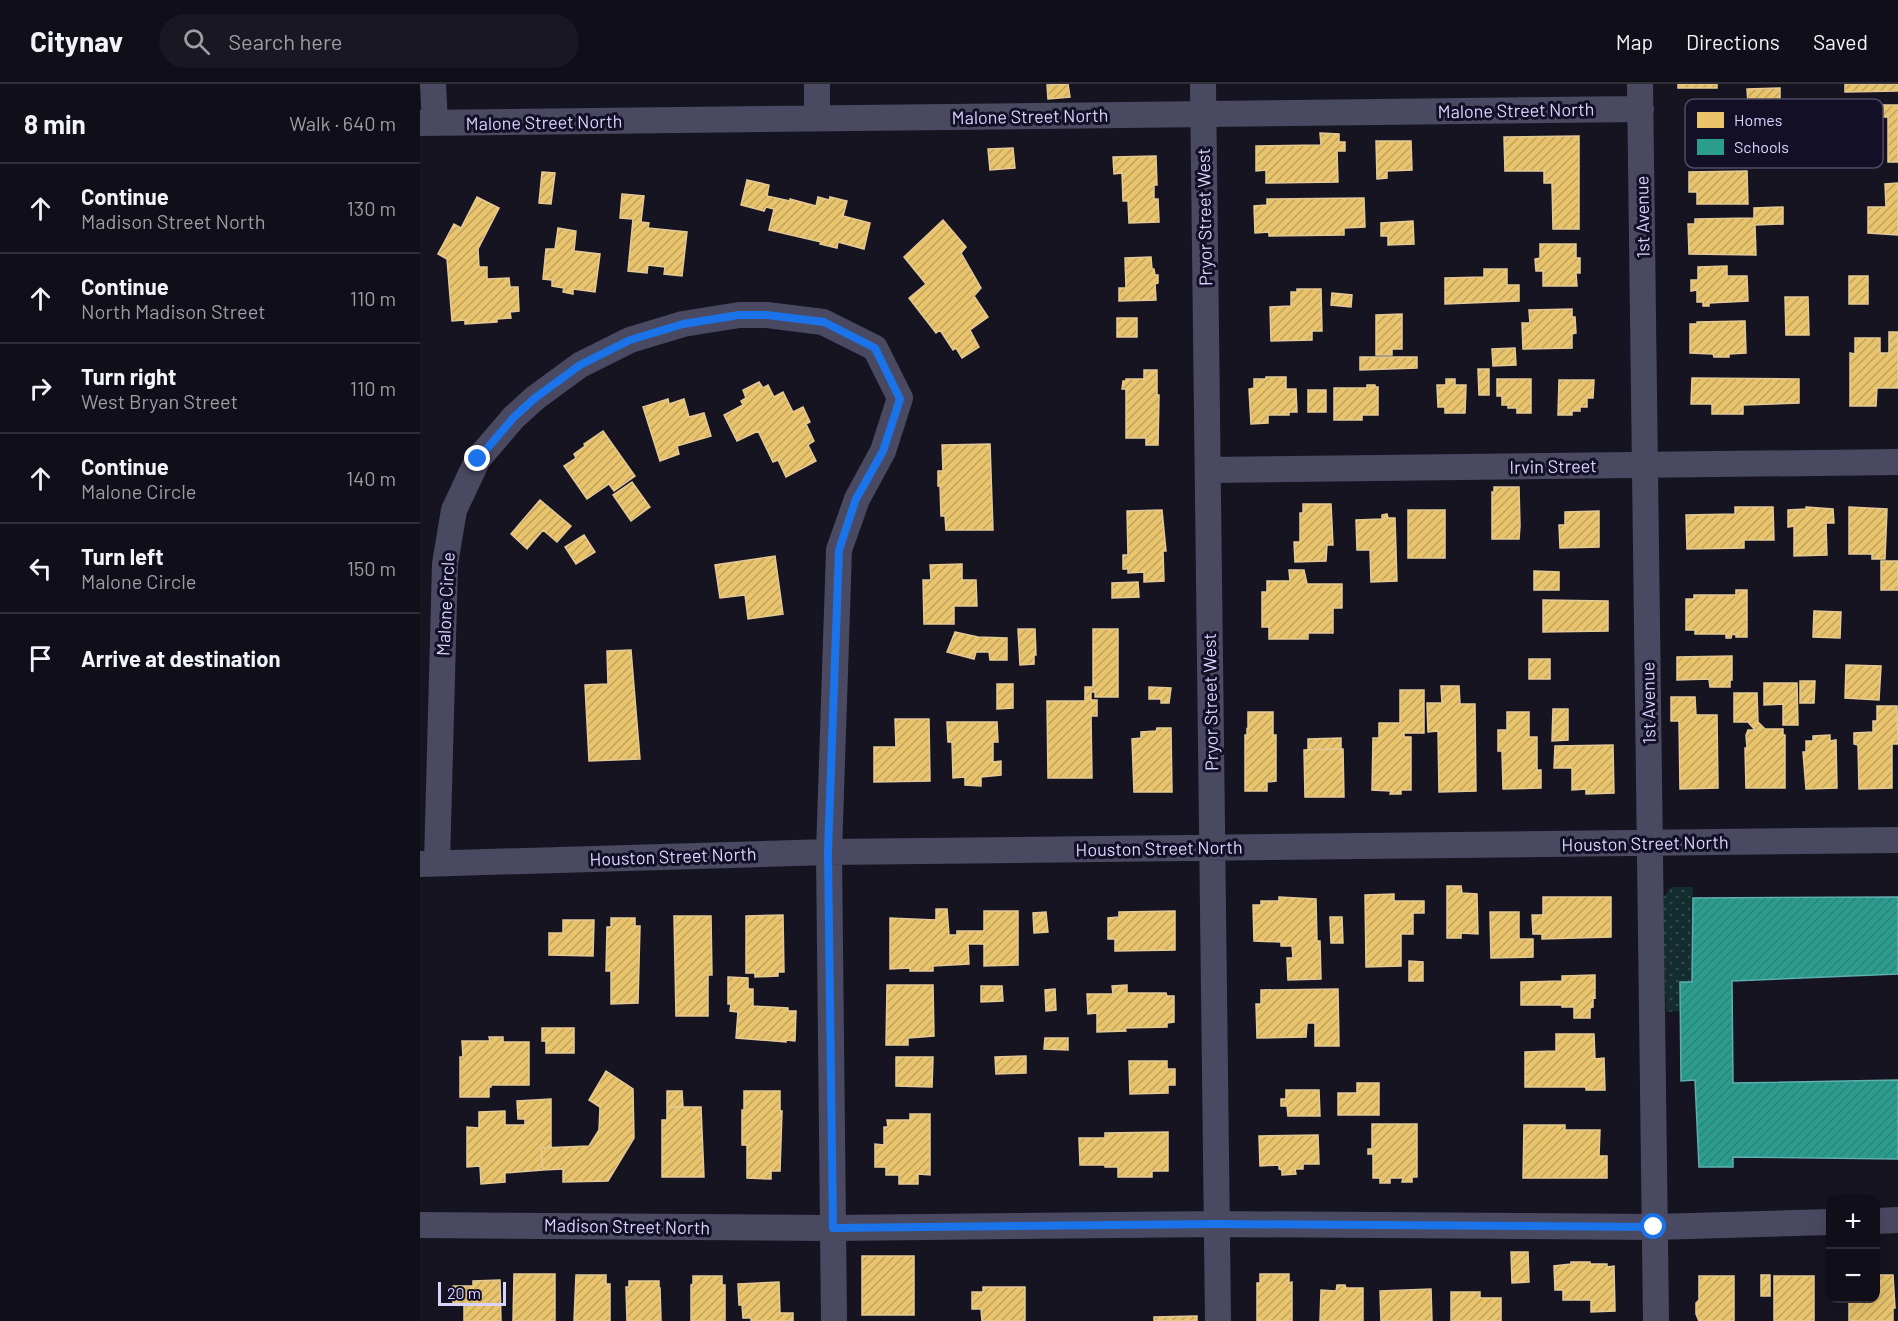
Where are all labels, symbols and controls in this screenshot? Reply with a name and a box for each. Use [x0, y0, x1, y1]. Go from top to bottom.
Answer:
search box [159, 14, 579, 68]
text: Citynav [30, 24, 123, 58]
icon: search [180, 25, 213, 58]
text: Search here [228, 28, 343, 54]
text: Map [1616, 29, 1653, 54]
text: Directions [1686, 29, 1780, 54]
text: Saved [1813, 29, 1868, 54]
street label: Malone Street North [1438, 98, 1594, 122]
legend [1685, 99, 1883, 168]
street label: Malone Street North [952, 104, 1108, 128]
text: 8 min [24, 108, 86, 139]
street label: Malone Street North [466, 110, 622, 134]
text: Homes [1734, 110, 1782, 129]
text: Walk · 640 m [289, 111, 396, 135]
text: Schools [1734, 137, 1789, 156]
street label: Pryor Street West [1192, 148, 1216, 286]
street label: 1st Avenue [1630, 176, 1654, 258]
text: Continue [81, 183, 169, 209]
icon: ahead [24, 192, 57, 225]
text: 130 m [347, 196, 396, 220]
text: Madison Street North [81, 209, 265, 233]
text: Continue [81, 273, 169, 299]
icon: ahead [24, 282, 57, 315]
text: 110 m [350, 286, 396, 310]
text: North Madison Street [81, 299, 265, 323]
text: Turn right [81, 363, 176, 389]
icon: right [24, 372, 57, 405]
text: 110 m [350, 376, 396, 400]
text: West Bryan Street [81, 389, 238, 413]
route end [464, 445, 490, 471]
text: Continue [81, 453, 169, 479]
street label: Irvin Street [1509, 454, 1597, 478]
icon: ahead [24, 462, 57, 495]
text: 140 m [346, 466, 396, 490]
text: Malone Circle [81, 479, 196, 503]
text: Turn left [81, 543, 164, 569]
icon: left [24, 552, 57, 585]
street label: Malone Circle [431, 552, 459, 656]
text: 150 m [347, 556, 396, 580]
text: Malone Circle [81, 569, 196, 593]
street label: Pryor Street West [1198, 633, 1222, 771]
icon: arrive [24, 642, 57, 675]
text: Arrive at destination [81, 645, 280, 671]
street label: 1st Avenue [1636, 662, 1660, 744]
street label: Houston Street North [1561, 831, 1729, 855]
street label: Houston Street North [1075, 836, 1243, 860]
street label: Houston Street North [589, 842, 757, 870]
map controls [1826, 1195, 1880, 1303]
button: + [1826, 1195, 1880, 1249]
route start [1640, 1213, 1666, 1239]
street label: Madison Street North [544, 1214, 710, 1238]
button: − [1826, 1249, 1880, 1303]
scale bar [438, 1279, 506, 1306]
text: 20 m [447, 1283, 481, 1302]

